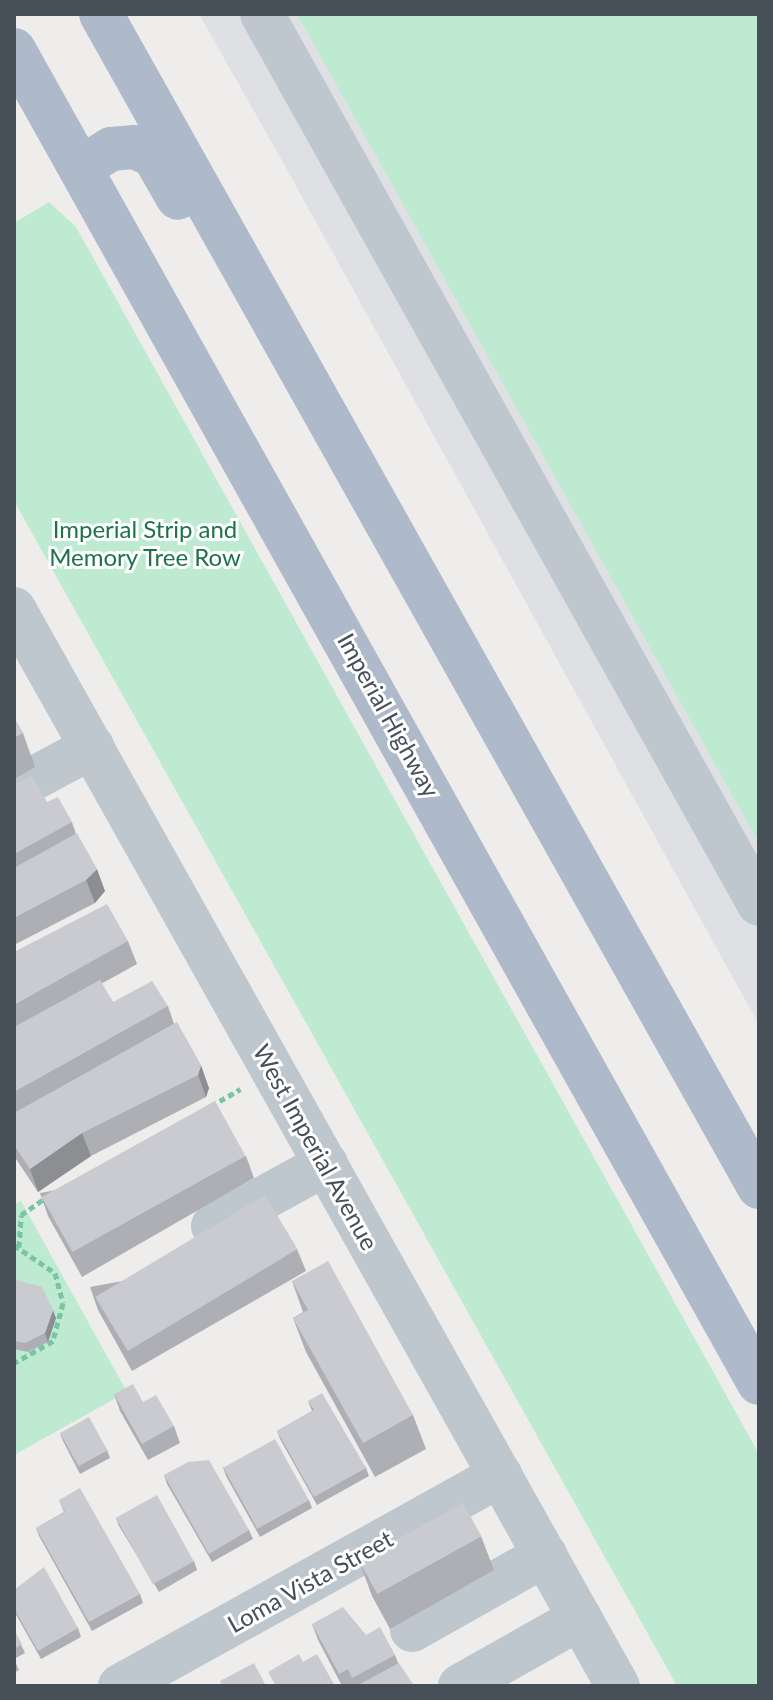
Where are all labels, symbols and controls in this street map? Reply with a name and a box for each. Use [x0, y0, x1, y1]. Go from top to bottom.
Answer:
park label: Imperial Strip and Memory Tree Row [49, 515, 241, 571]
street label: Imperial Highway [332, 628, 446, 802]
street label: West Imperial Avenue [247, 1039, 385, 1255]
street label: Loma Vista Street [222, 1524, 398, 1638]

